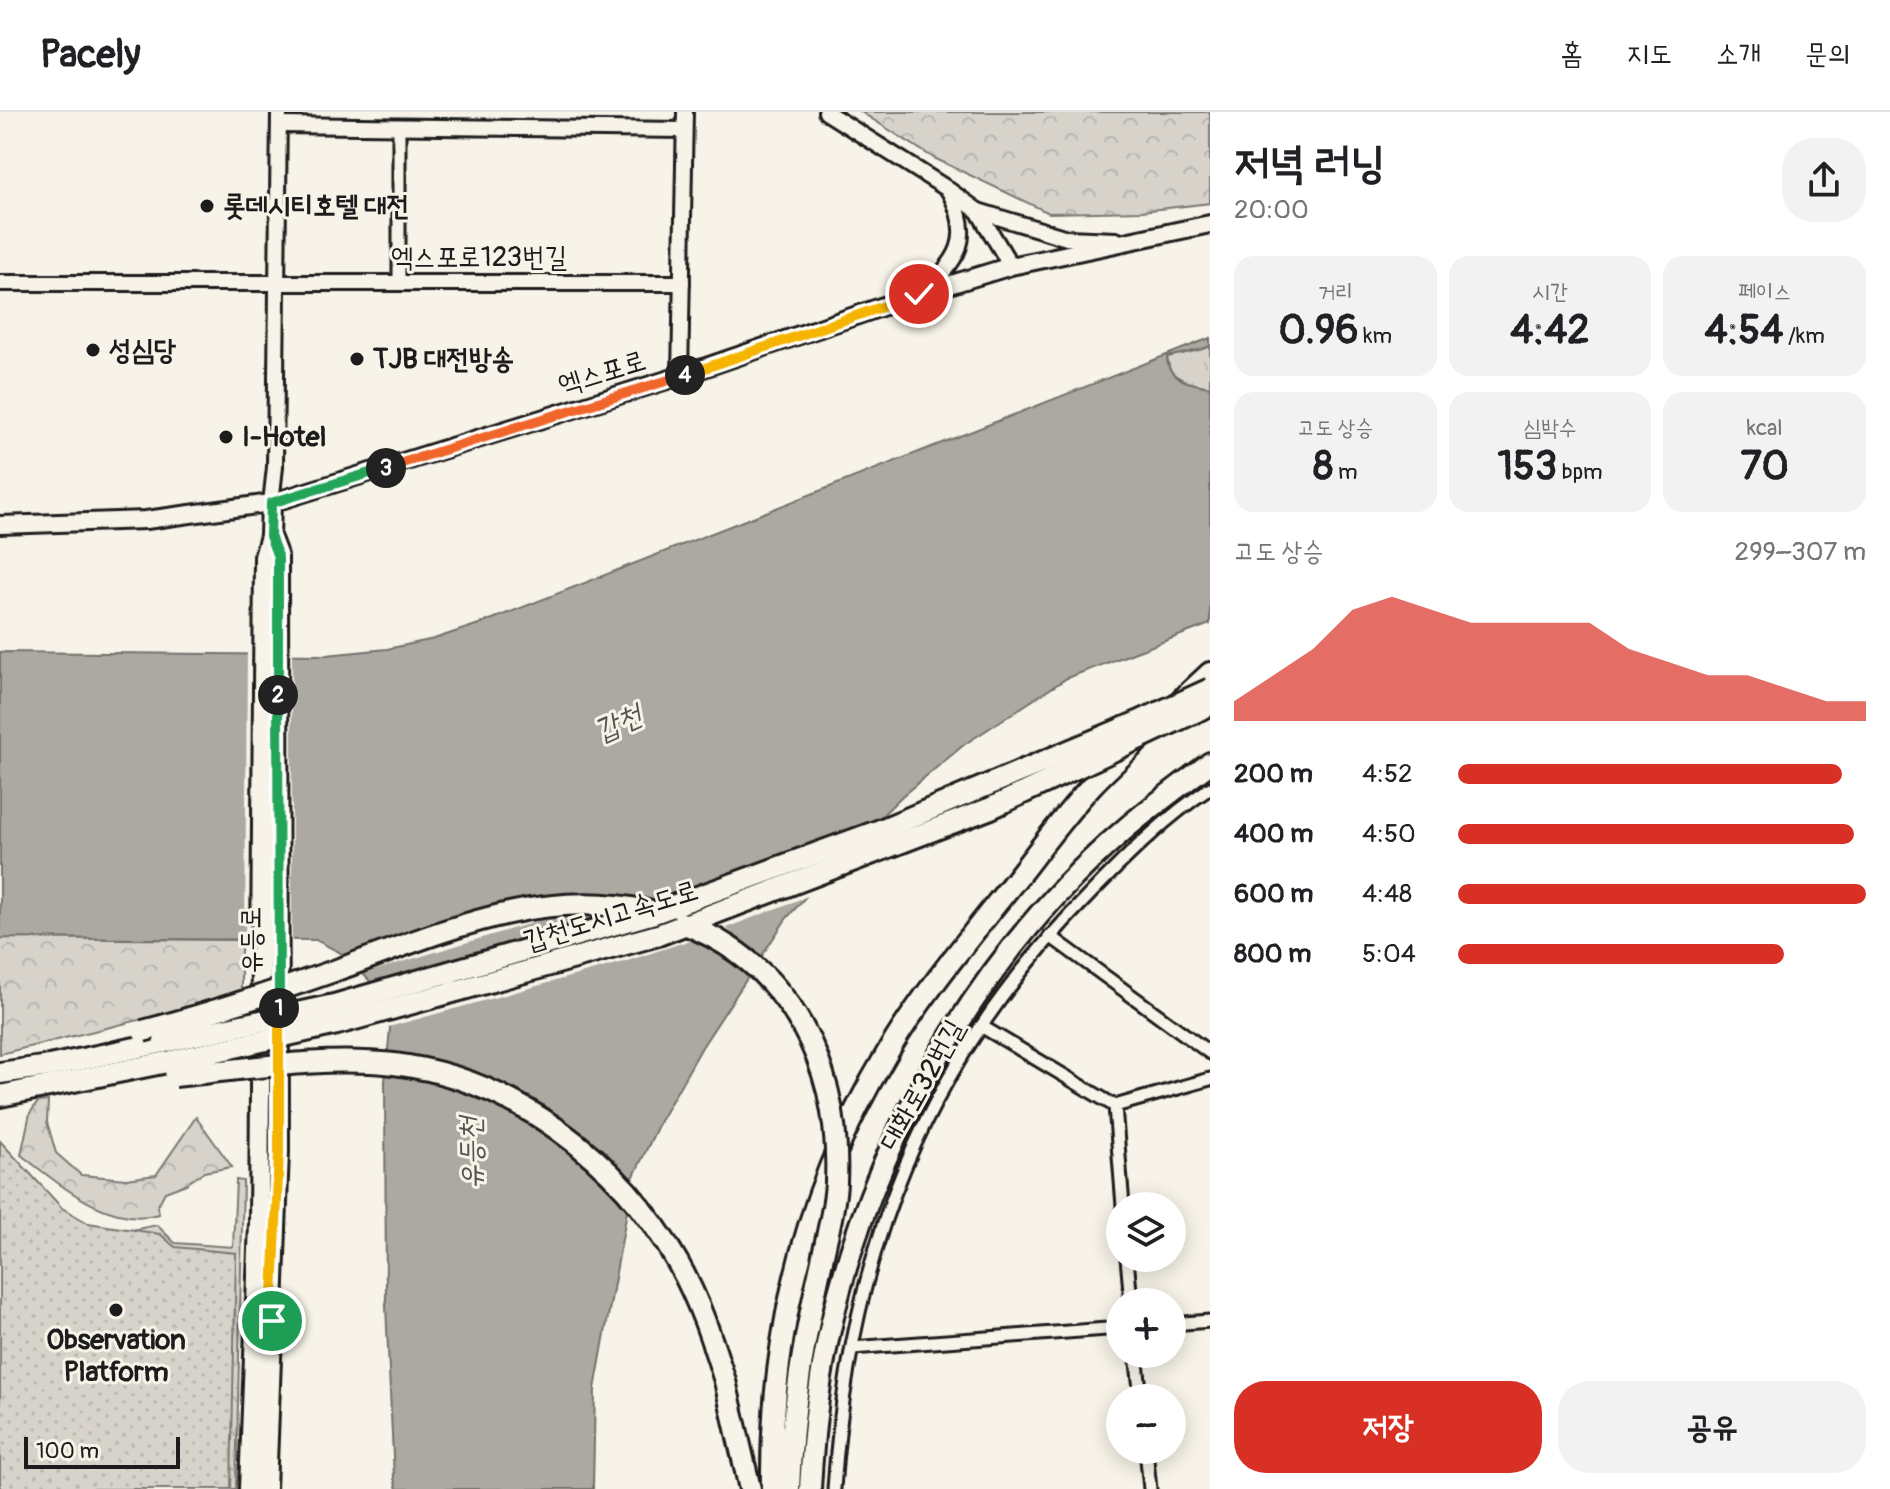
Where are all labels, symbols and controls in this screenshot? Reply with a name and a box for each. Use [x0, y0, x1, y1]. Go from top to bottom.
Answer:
text: Pacely [40, 31, 140, 79]
text: 홈 [1560, 37, 1583, 72]
text: 지도 [1627, 37, 1672, 72]
text: 소개 [1716, 37, 1761, 72]
text: 문의 [1805, 37, 1850, 72]
text: 저녁 러닝 [1234, 136, 1385, 191]
button: share [1782, 138, 1866, 222]
place label: 롯데시티호텔 대전 [223, 189, 409, 224]
text: 20:00 [1234, 194, 1309, 226]
marker: 롯데시티호텔 대전 [198, 197, 216, 215]
street label: 엑스포로123번길 [391, 240, 567, 275]
pin [885, 260, 953, 328]
icon: check [897, 272, 941, 316]
text: 거리 [1318, 278, 1353, 306]
text: 시간 [1532, 278, 1568, 306]
text: 페이스 [1738, 278, 1791, 306]
text: 0.96 [1279, 306, 1359, 355]
text: 4:42 [1510, 306, 1590, 355]
text: 4:54 [1705, 306, 1783, 355]
text: km [1359, 322, 1392, 350]
text: /km [1783, 322, 1825, 350]
place label: 성심당 [109, 333, 177, 368]
marker: 성심당 [84, 341, 102, 359]
place label: TJB 대전방송 [372, 342, 514, 377]
street label: 엑스포로 [554, 343, 650, 403]
marker: TJB 대전방송 [348, 350, 366, 368]
pin: 4 [665, 355, 705, 395]
text: 4 [679, 361, 691, 389]
text: 고도 상승 [1298, 414, 1373, 442]
text: 심박수 [1523, 414, 1577, 442]
text: kcal [1747, 414, 1783, 442]
place label: I-Hotel [242, 420, 326, 455]
marker: I-Hotel [217, 428, 235, 446]
text: 8 [1313, 442, 1333, 491]
text: 153 [1497, 442, 1557, 491]
text: 70 [1740, 442, 1789, 491]
pin: 3 [366, 448, 406, 488]
text: 3 [380, 454, 392, 482]
text: m [1333, 458, 1358, 486]
text: bpm [1557, 458, 1603, 486]
text: 고도 상승 [1234, 536, 1323, 568]
text: 299–307 m [1735, 536, 1866, 568]
pin: 2 [258, 675, 298, 715]
text: 2 [272, 681, 284, 709]
water label: 갑천 [588, 695, 650, 750]
text: 200 m [1234, 758, 1313, 790]
text: 4:52 [1362, 758, 1413, 790]
text: 400 m [1234, 818, 1313, 850]
text: 4:50 [1362, 818, 1416, 850]
street label: 갑천도시고속도로 [520, 873, 702, 959]
text: 600 m [1234, 878, 1313, 910]
text: 4:48 [1362, 878, 1412, 910]
street label: 유등로 [234, 906, 269, 974]
text: 800 m [1234, 938, 1311, 970]
text: 5:04 [1362, 938, 1416, 970]
pin: 1 [259, 988, 299, 1028]
text: 1 [275, 994, 283, 1022]
street label: 대화로32번길 [872, 1014, 972, 1156]
water label: 유등천 [452, 1114, 490, 1190]
map controls [1106, 1192, 1186, 1464]
button: layers [1106, 1192, 1186, 1272]
pin [238, 1287, 306, 1355]
button: + [1106, 1288, 1186, 1368]
icon: arrive [250, 1299, 294, 1343]
marker: Observation Platform [107, 1301, 125, 1319]
place label: Observation Platform [46, 1323, 186, 1390]
button: 저장 [1234, 1381, 1542, 1473]
button: 공유 [1558, 1381, 1866, 1473]
button: − [1106, 1384, 1186, 1464]
scale bar [24, 1433, 180, 1469]
text: 100 m [36, 1437, 99, 1465]

